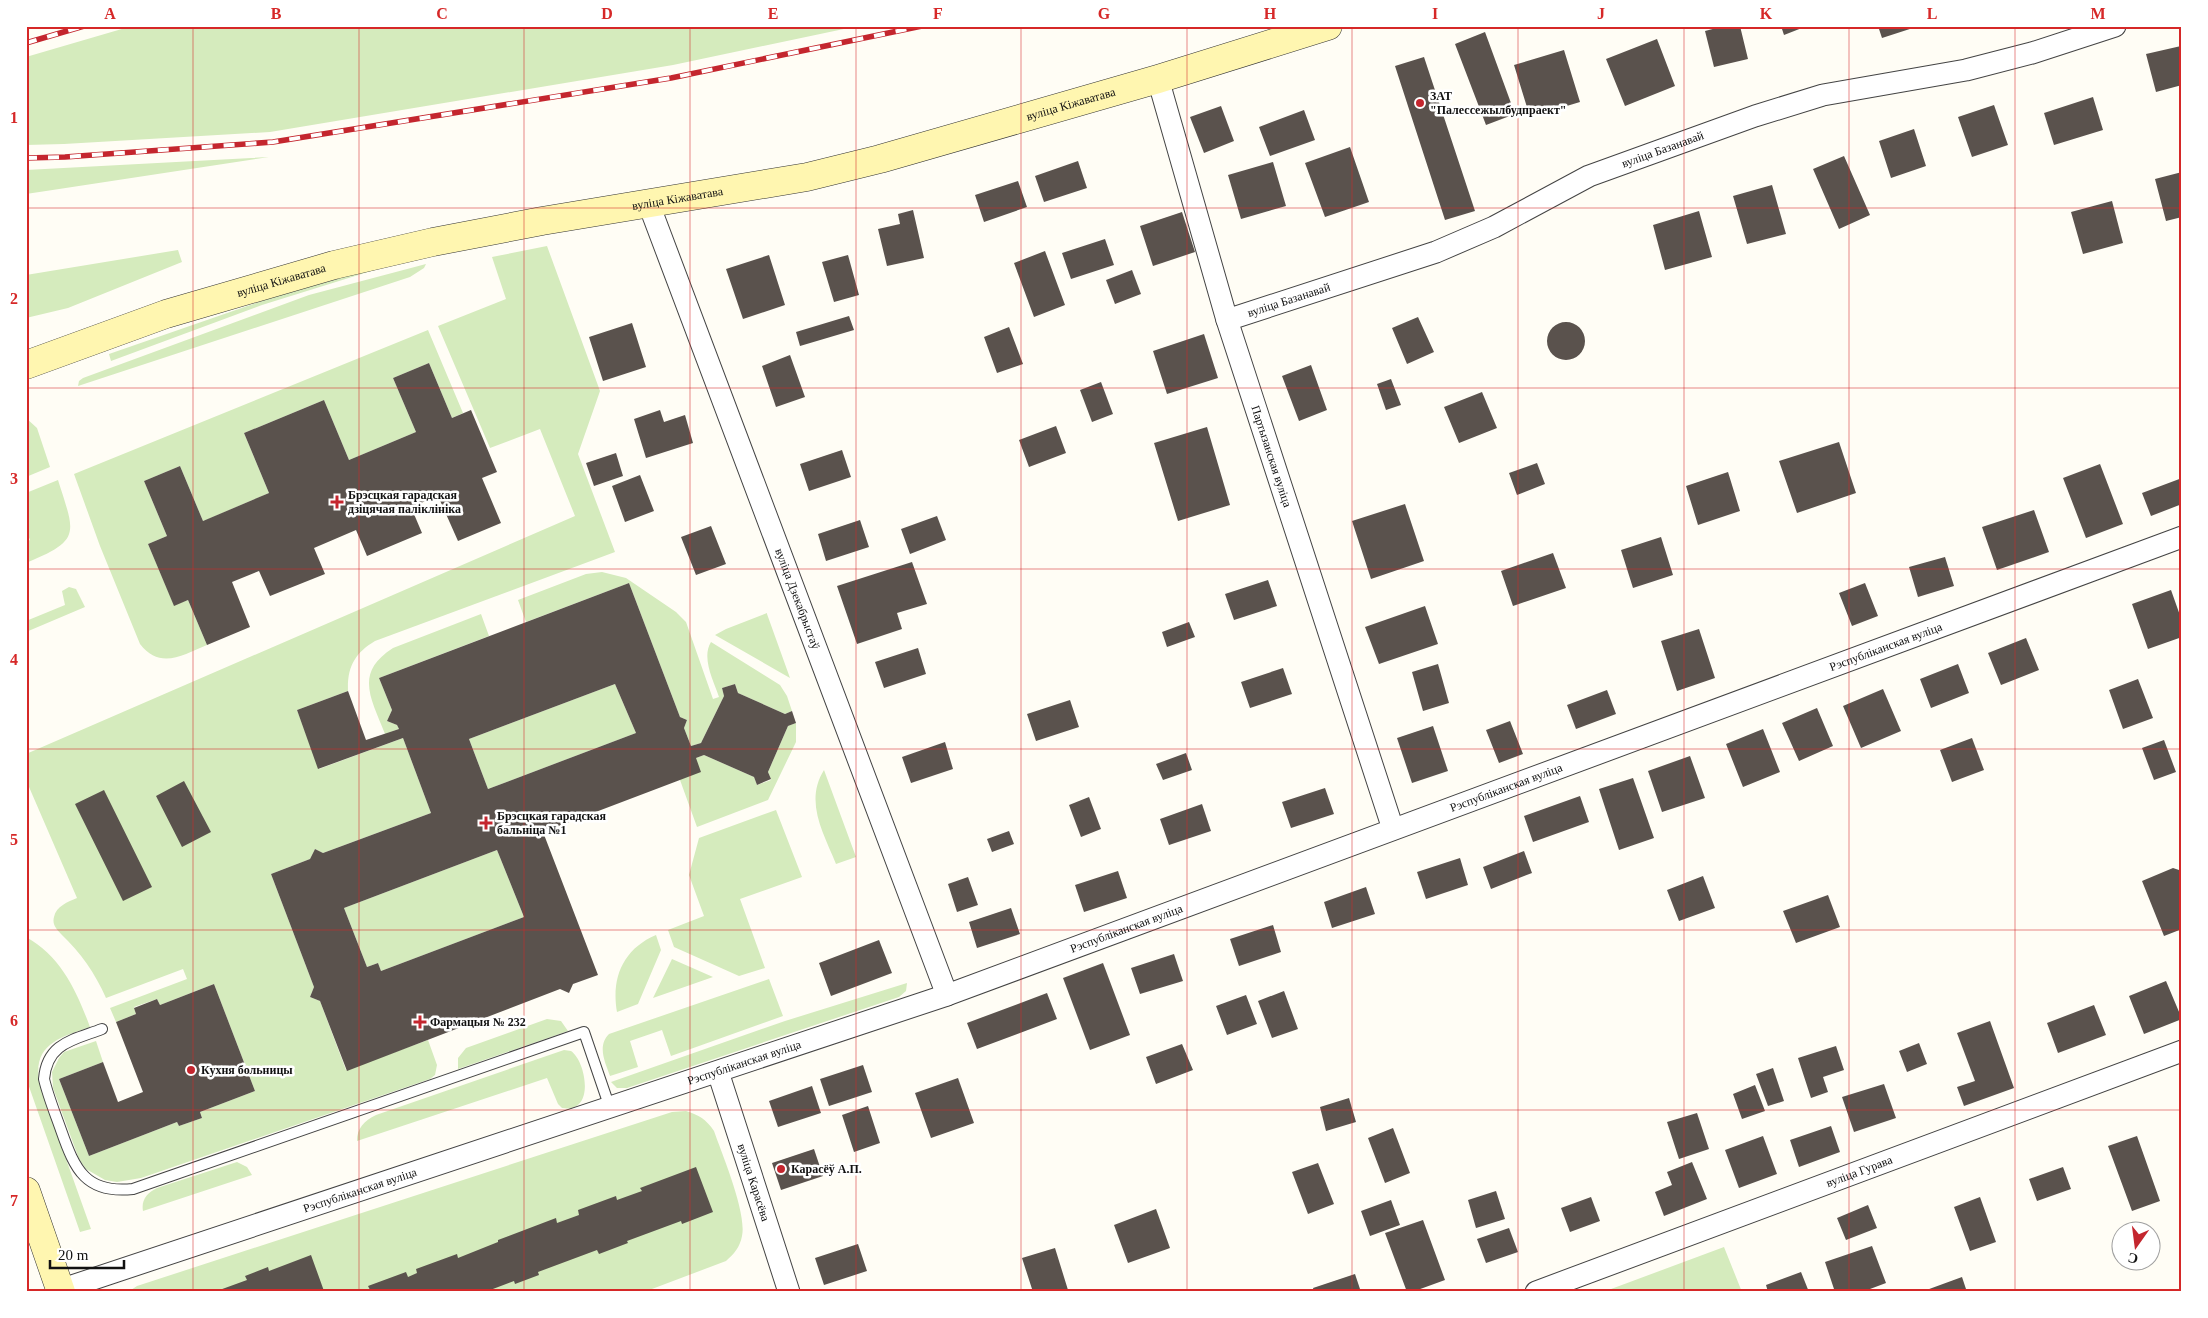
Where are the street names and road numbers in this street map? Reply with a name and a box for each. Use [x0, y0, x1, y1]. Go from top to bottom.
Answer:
street label: вуліца Кіжаватава [1025, 84, 1118, 124]
street label: вуліца Базанавай [1620, 128, 1706, 171]
street label: вуліца Кіжаватава [631, 184, 725, 213]
street label: вуліца Кіжаватава [235, 261, 328, 300]
street label: вуліца Базанавай [1246, 280, 1332, 320]
street label: Партызанская вуліца [1248, 404, 1295, 510]
street label: вуліца Дзекабрыстаў [772, 546, 823, 651]
street label: Рэспубліканская вуліца [1828, 619, 1945, 674]
street label: Рэспубліканская вуліца [1448, 760, 1565, 815]
street label: Рэспубліканская вуліца [1068, 901, 1185, 956]
street label: Рэспубліканская вуліца [685, 1037, 803, 1088]
street label: вуліца Карасёва [735, 1142, 773, 1224]
street label: вуліца Гурава [1824, 1152, 1895, 1190]
street label: Рэспубліканская вуліца [301, 1165, 419, 1216]

